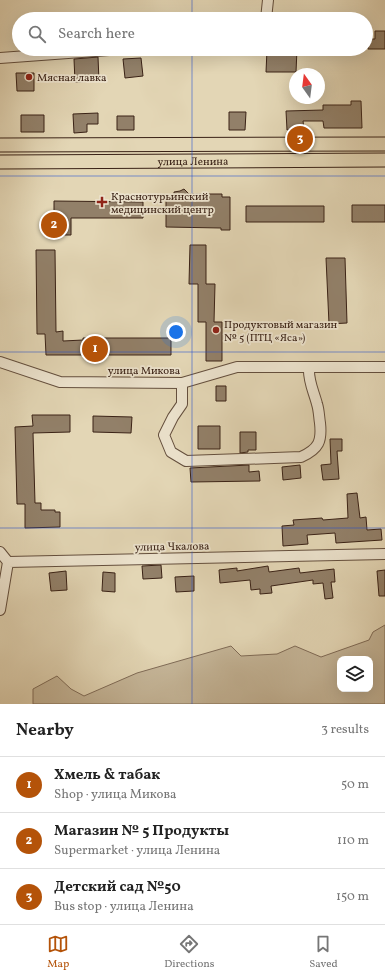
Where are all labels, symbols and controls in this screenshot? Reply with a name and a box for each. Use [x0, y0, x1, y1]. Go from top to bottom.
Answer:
search box [12, 12, 373, 56]
icon: search [26, 23, 48, 45]
text: Search here [58, 24, 135, 45]
north arrow [289, 68, 325, 104]
place label: Мясная лавка [37, 71, 107, 86]
marker: Мясная лавка [24, 72, 34, 82]
pin: 3 [287, 124, 313, 154]
street label: улица Ленина [157, 155, 229, 170]
place label: Краснотурьинский медицинский центр [111, 190, 214, 218]
marker: Краснотурьинский медицинский центр [96, 196, 108, 208]
pin: 2 [41, 210, 67, 240]
place label: Продуктовый магазин № 5 (ПТЦ «Яса») [224, 318, 338, 346]
your location [166, 322, 186, 342]
marker: Продуктовый магазин № 5 (ПТЦ «Яса») [211, 325, 221, 335]
pin: 1 [82, 334, 108, 364]
street label: улица Микова [108, 364, 181, 379]
street label: улица Чкалова [135, 539, 210, 556]
map controls [337, 656, 373, 692]
button: layers [337, 656, 373, 692]
text: Nearby [16, 719, 74, 742]
text: 3 results [321, 721, 369, 739]
text: Хмель & табак [54, 765, 160, 786]
text: 1 [26, 776, 32, 794]
text: 50 m [341, 776, 369, 794]
text: Shop · улица Микова [54, 786, 177, 804]
text: Магазин № 5 Продукты [54, 821, 229, 842]
text: 2 [26, 832, 32, 850]
text: 110 m [337, 832, 369, 850]
text: Supermarket · улица Ленина [54, 842, 220, 860]
text: Детский сад №50 [54, 877, 181, 898]
text: 3 [26, 888, 32, 906]
text: 150 m [336, 888, 369, 906]
text: Bus stop · улица Ленина [54, 898, 194, 916]
tab: Map [47, 933, 69, 972]
tab: Directions [164, 933, 215, 972]
tab: Saved [309, 933, 338, 972]

